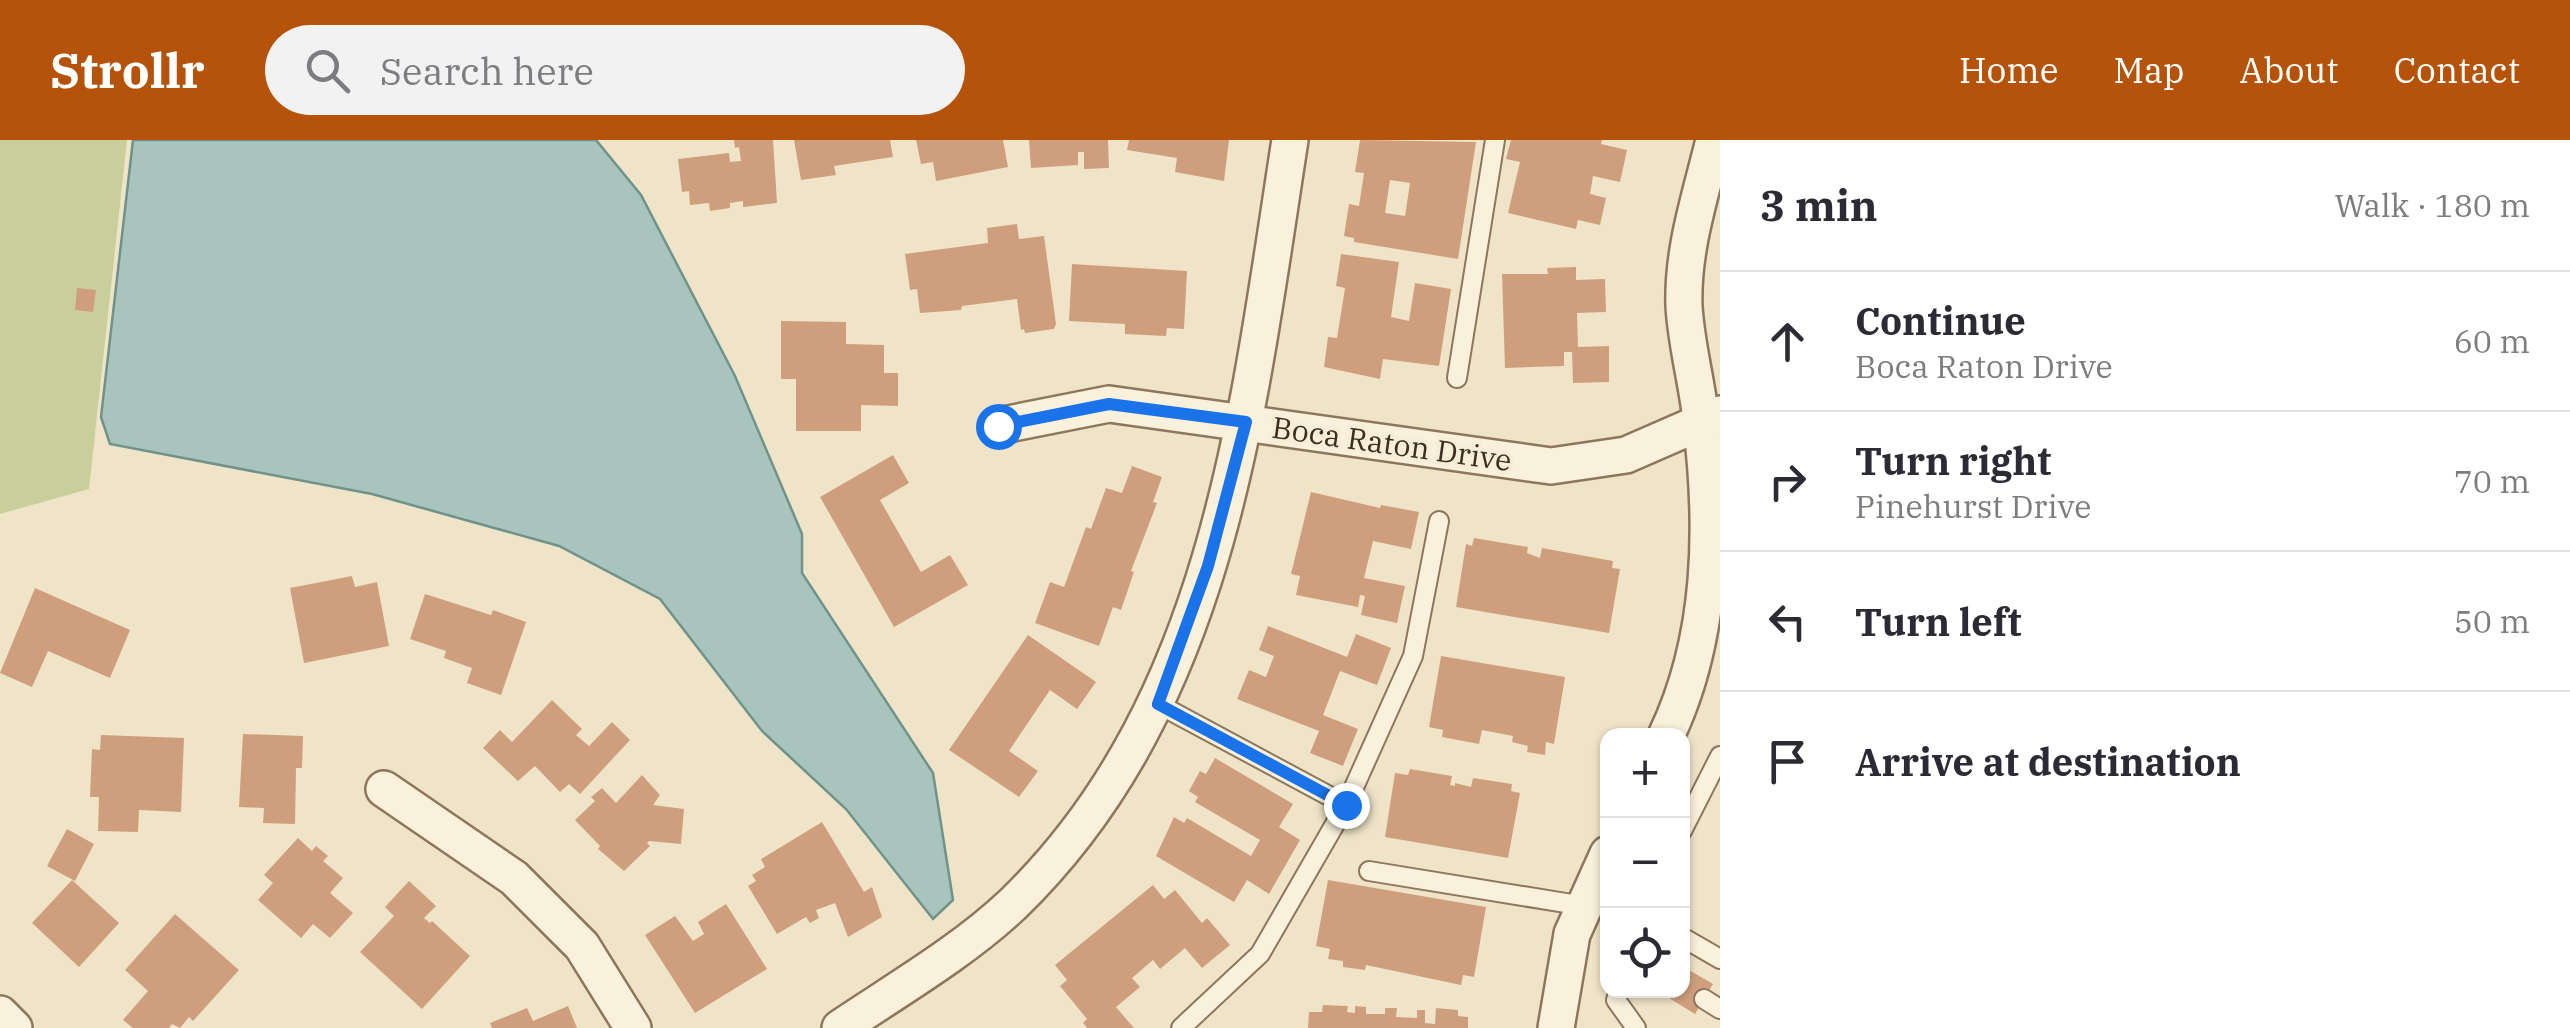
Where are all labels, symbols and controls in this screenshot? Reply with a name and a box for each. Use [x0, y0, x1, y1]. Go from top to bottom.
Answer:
search box [265, 25, 965, 115]
text: Strollr [50, 39, 205, 101]
icon: search [300, 43, 355, 98]
text: Search here [380, 46, 594, 95]
text: Home [1959, 47, 2058, 93]
text: Map [2113, 47, 2185, 93]
text: About [2240, 47, 2339, 93]
text: Contact [2394, 47, 2520, 93]
text: 3 min [1760, 178, 1878, 233]
text: Walk · 180 m [2334, 184, 2530, 226]
text: Continue [1855, 296, 2026, 345]
icon: ahead [1760, 314, 1815, 369]
text: 60 m [2454, 320, 2530, 362]
text: Boca Raton Drive [1855, 345, 2113, 387]
route start [976, 404, 1022, 450]
street label: Boca Raton Drive [1270, 407, 1514, 479]
text: Turn right [1855, 436, 2051, 485]
icon: right [1760, 454, 1815, 509]
text: 70 m [2454, 460, 2530, 502]
text: Pinehurst Drive [1855, 485, 2092, 527]
icon: left [1760, 594, 1815, 649]
text: Turn left [1855, 597, 2022, 646]
text: 50 m [2454, 600, 2530, 642]
map controls [1600, 728, 1690, 998]
button: + [1600, 728, 1690, 818]
icon: arrive [1760, 734, 1815, 789]
text: Arrive at destination [1855, 737, 2241, 786]
route end [1324, 783, 1370, 829]
button: − [1600, 818, 1690, 908]
button: locate [1600, 908, 1690, 998]

